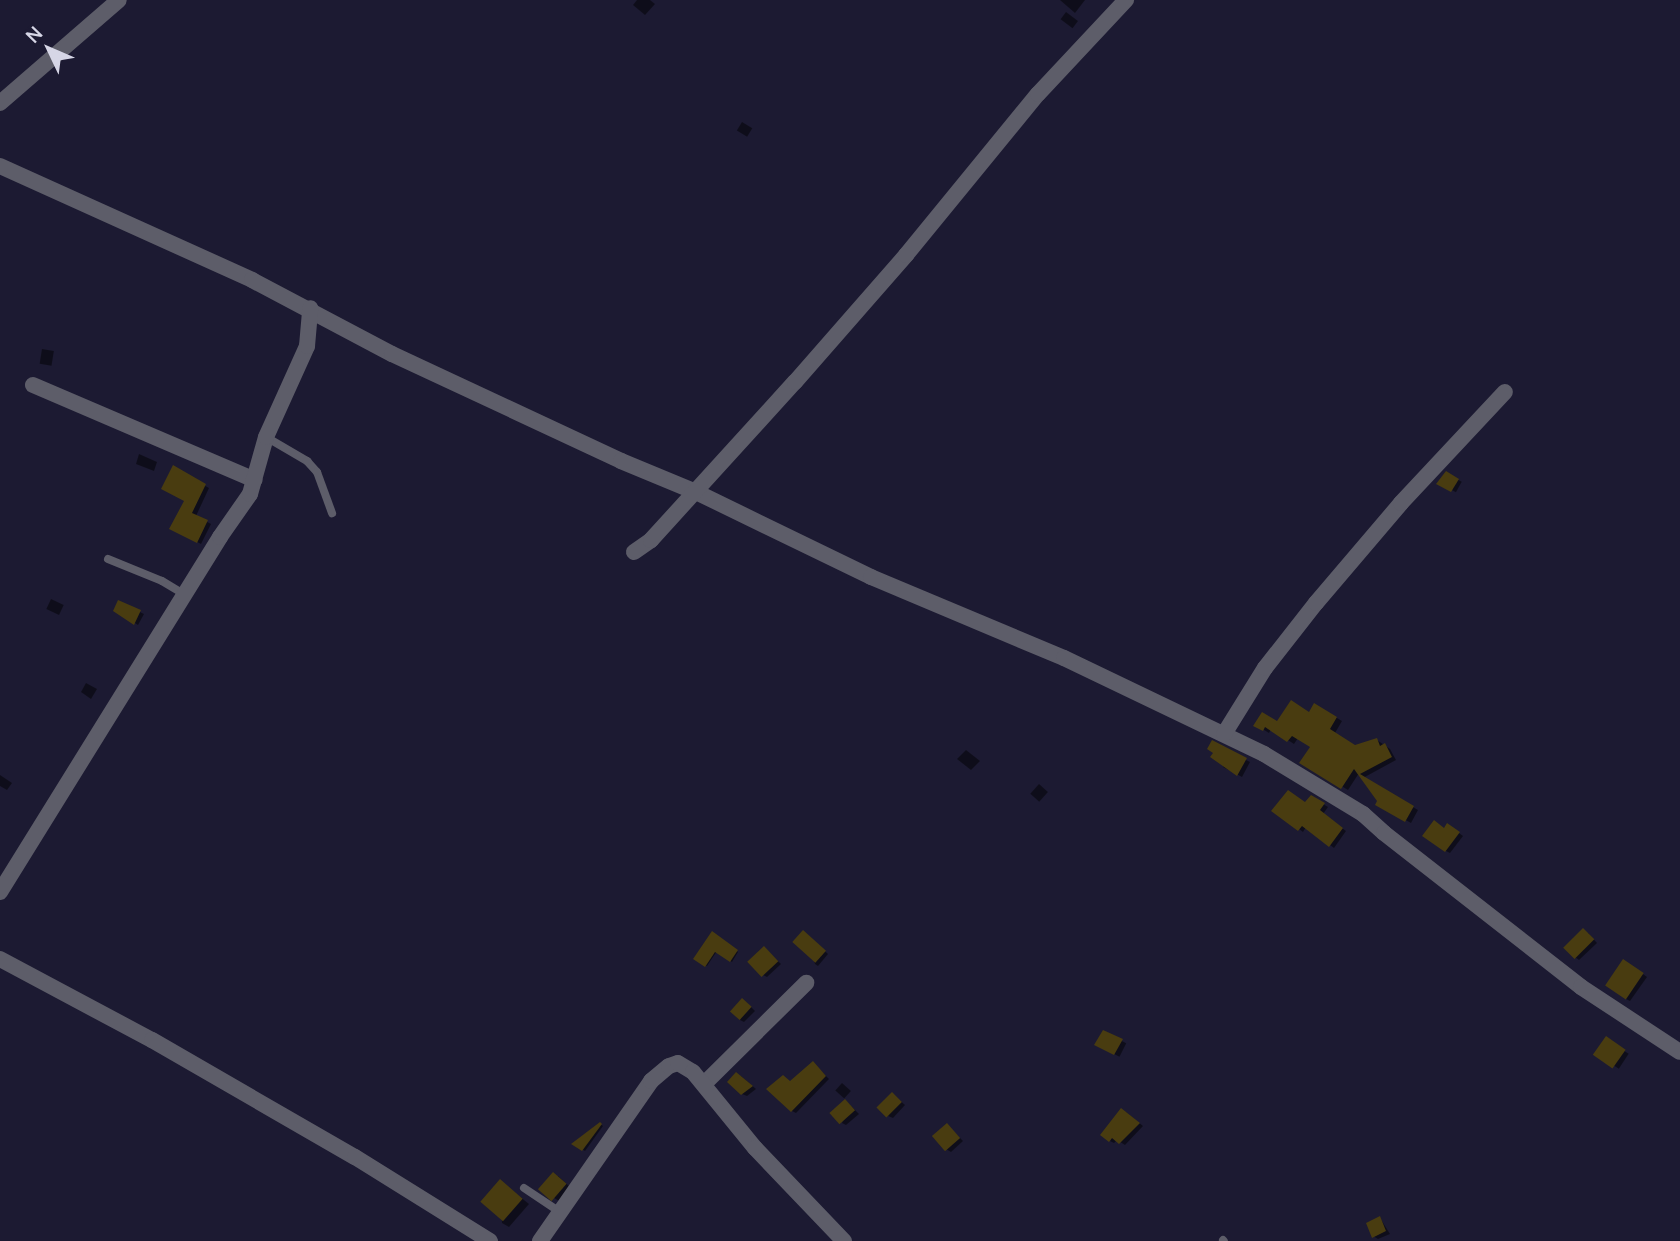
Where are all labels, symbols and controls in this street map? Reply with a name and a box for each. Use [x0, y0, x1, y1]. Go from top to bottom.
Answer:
north arrow [14, 14, 84, 84]
text: N [20, 20, 48, 48]

